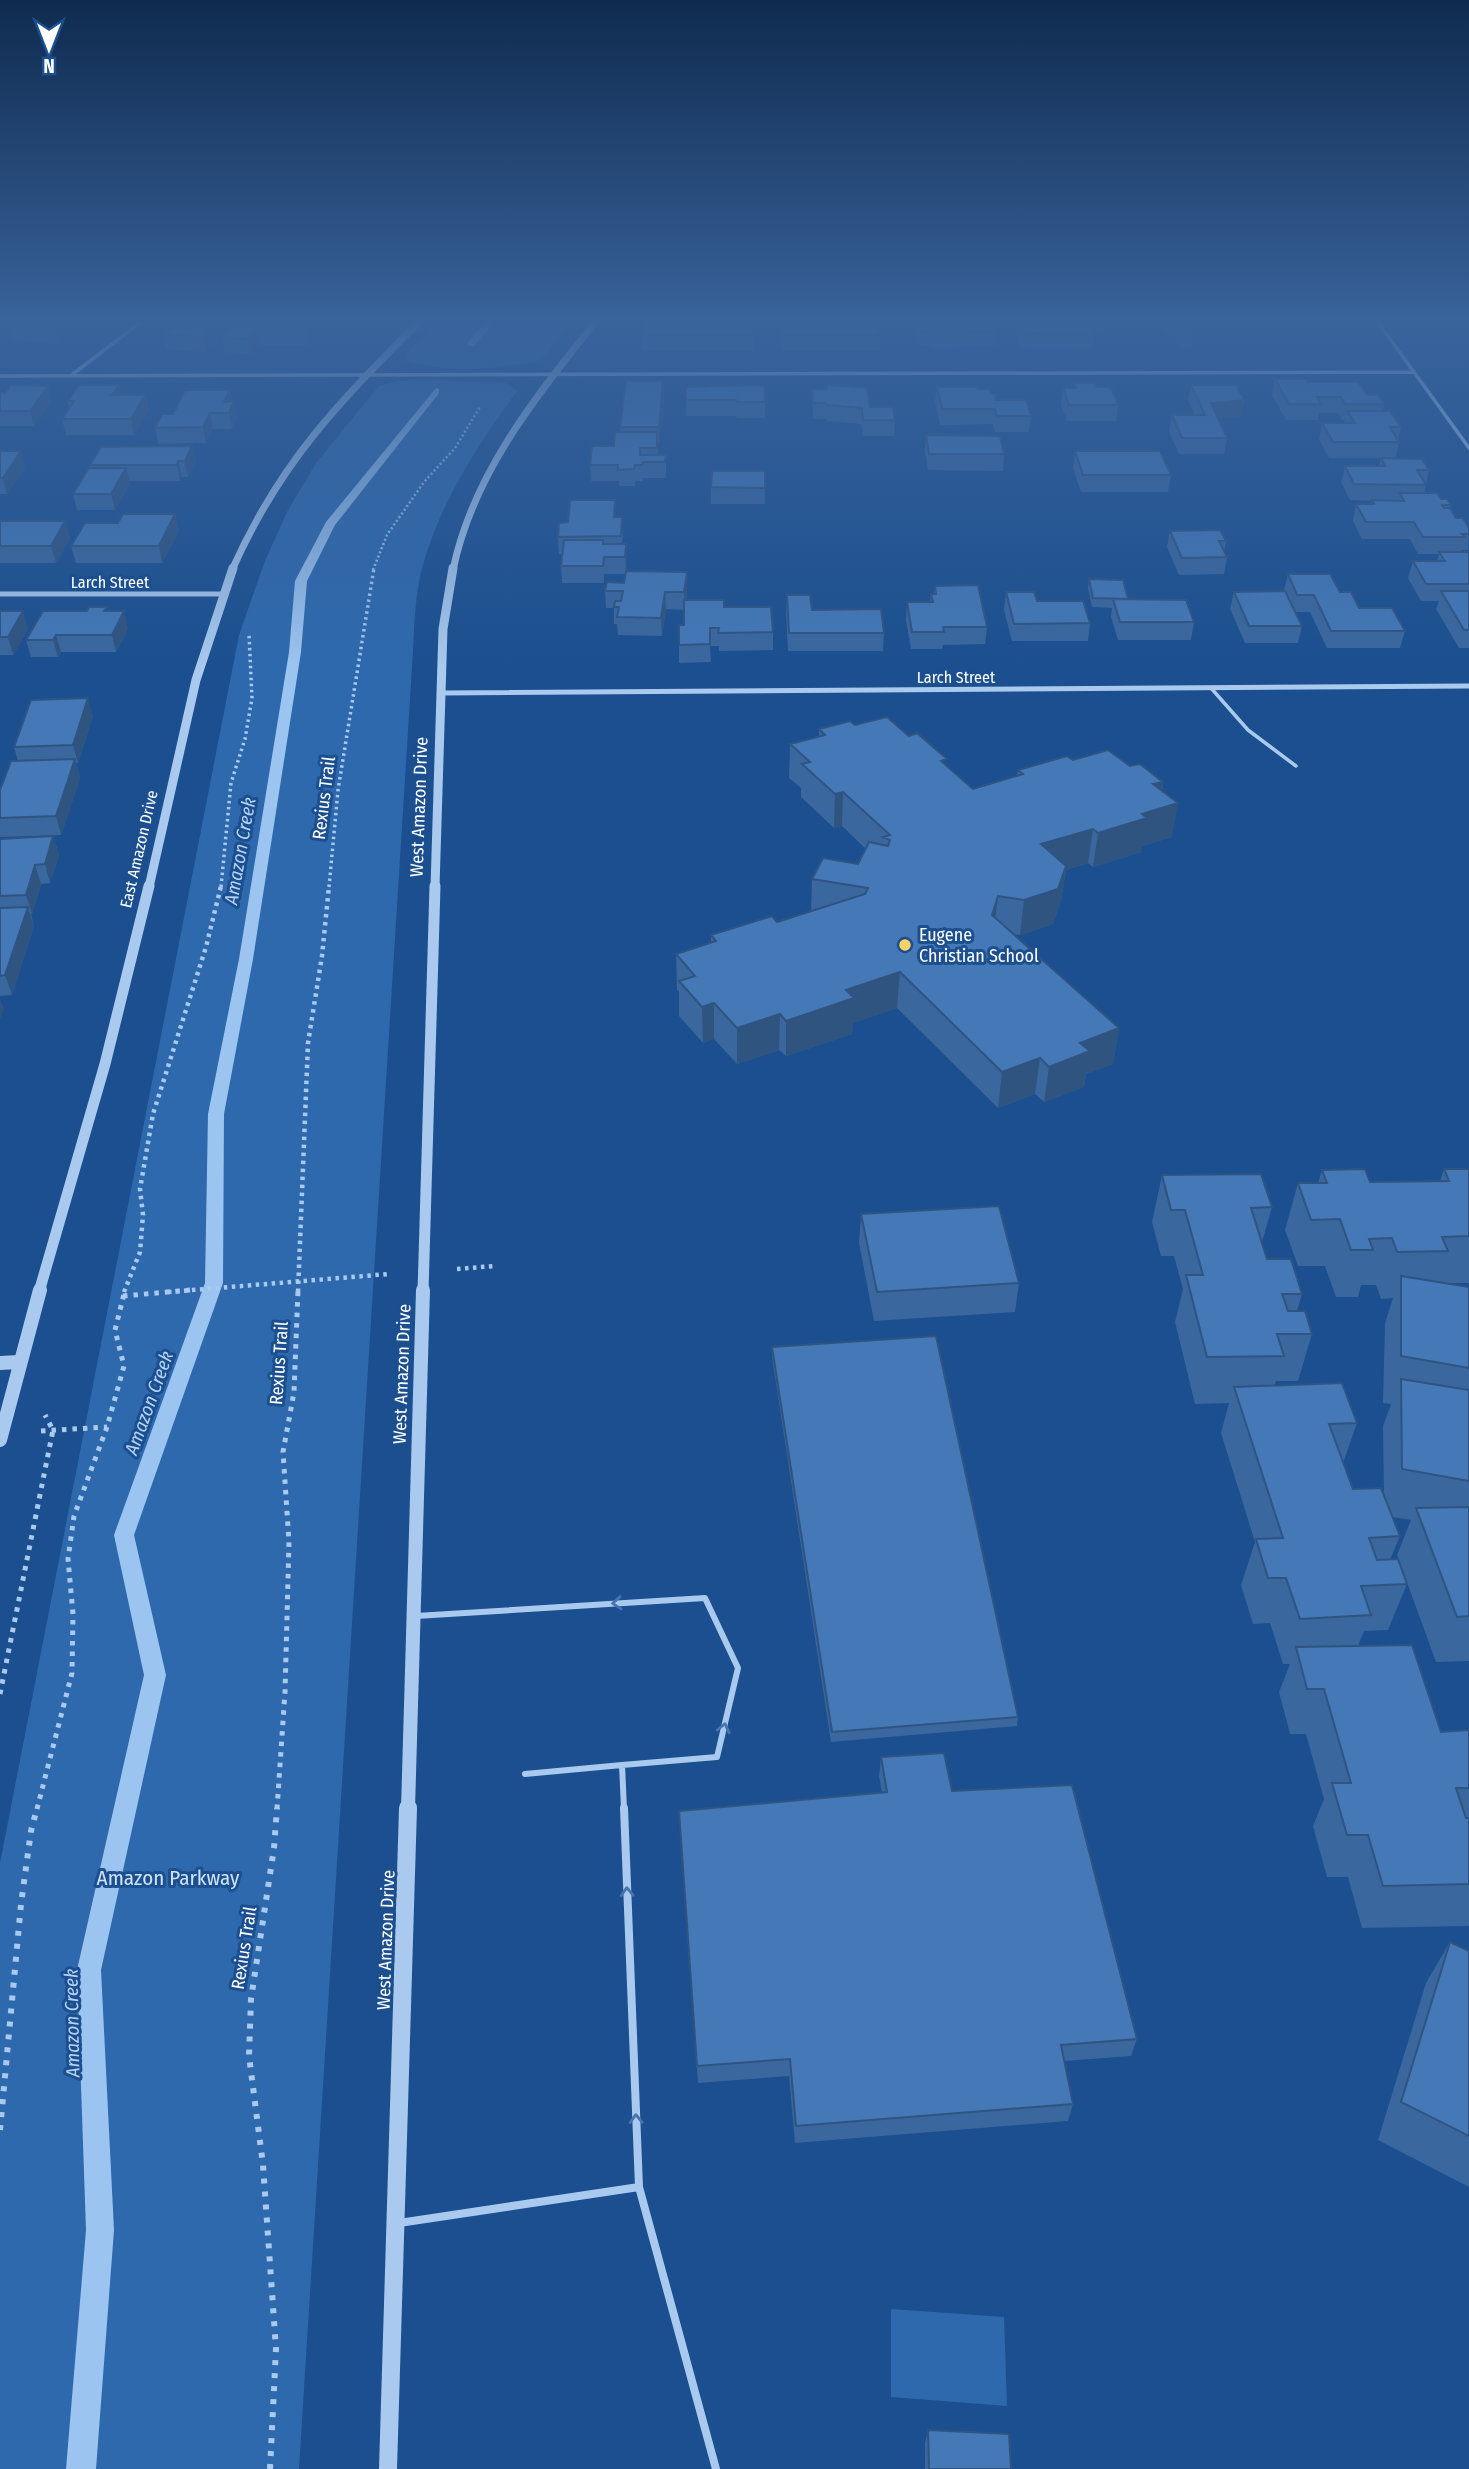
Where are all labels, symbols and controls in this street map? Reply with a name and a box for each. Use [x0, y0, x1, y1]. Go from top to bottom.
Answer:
north arrow [14, 14, 84, 84]
text: N [43, 54, 55, 77]
street label: Larch Street [71, 573, 150, 592]
street label: Larch Street [917, 668, 996, 687]
street label: West Amazon Drive [406, 736, 432, 878]
street label: Rexius Trail [308, 755, 340, 841]
street label: East Amazon Drive [116, 788, 162, 910]
water label: Amazon Creek [219, 796, 261, 907]
place label: Eugene Christian School [919, 924, 1039, 967]
marker: Eugene Christian School [897, 937, 913, 953]
street label: West Amazon Drive [389, 1303, 415, 1445]
street label: Rexius Trail [265, 1320, 293, 1405]
water label: Amazon Creek [119, 1348, 178, 1459]
one-way arrow [611, 1596, 622, 1611]
one-way arrow [716, 1722, 730, 1734]
park label: Amazon Parkway [97, 1865, 240, 1891]
street label: West Amazon Drive [373, 1869, 399, 2011]
one-way arrow [620, 1886, 635, 1897]
street label: Rexius Trail [227, 1905, 261, 1991]
water label: Amazon Creek [60, 1969, 84, 2078]
one-way arrow [629, 2113, 644, 2124]

